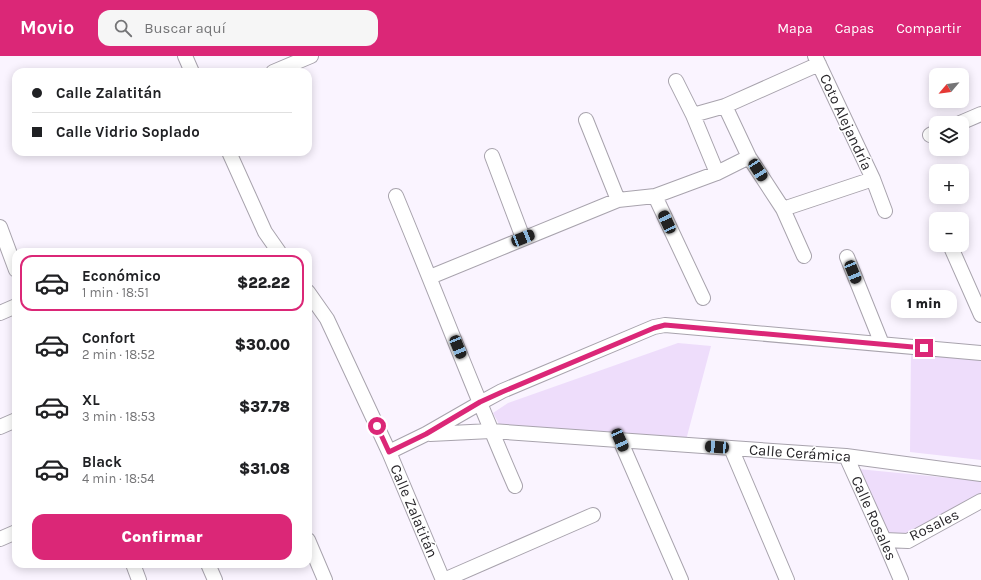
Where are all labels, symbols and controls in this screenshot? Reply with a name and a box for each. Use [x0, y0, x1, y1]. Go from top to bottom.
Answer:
search box [98, 10, 378, 46]
text: Movio [20, 17, 74, 39]
icon: search [112, 17, 134, 39]
text: Buscar aquí [144, 19, 226, 37]
text: Mapa [777, 20, 813, 37]
text: Capas [835, 20, 874, 37]
text: Compartir [896, 20, 961, 37]
north arrow [929, 68, 969, 108]
map controls [929, 68, 969, 252]
street label: Coto Alejandría [816, 71, 876, 173]
text: Calle Zalatitán [56, 84, 162, 102]
button: layers [929, 116, 969, 156]
text: Calle Vidrio Soplado [56, 123, 200, 141]
car [746, 157, 770, 183]
button: + [929, 164, 969, 204]
car [656, 209, 678, 235]
button: − [929, 212, 969, 252]
car [510, 228, 536, 248]
car [843, 259, 863, 285]
icon: car [34, 265, 70, 301]
text: Económico [82, 267, 161, 285]
text: $22.22 [237, 274, 290, 292]
text: 1 min · 18:51 [82, 285, 149, 300]
callout: 1 min [891, 290, 957, 318]
text: 1 min [907, 296, 941, 311]
icon: car [34, 327, 70, 363]
text: Confort [82, 329, 135, 347]
car [448, 334, 468, 360]
text: $30.00 [235, 336, 290, 354]
route end [915, 339, 933, 357]
text: 2 min · 18:52 [82, 347, 155, 362]
icon: car [34, 389, 70, 425]
text: XL [82, 391, 100, 409]
text: $37.78 [239, 398, 290, 416]
text: 3 min · 18:53 [82, 409, 155, 424]
route start [368, 417, 386, 435]
car [610, 427, 630, 453]
car [705, 440, 729, 454]
street label: Calle Cerámica [748, 440, 852, 466]
icon: car [34, 451, 70, 487]
text: Black [82, 453, 122, 471]
text: $31.08 [239, 460, 290, 478]
street label: Calle Zalatitán [386, 462, 442, 560]
text: 4 min · 18:54 [82, 471, 155, 486]
street label: Calle Rosales [847, 473, 901, 563]
street label: Rosales [906, 505, 962, 545]
button: Confirmar [32, 514, 292, 560]

